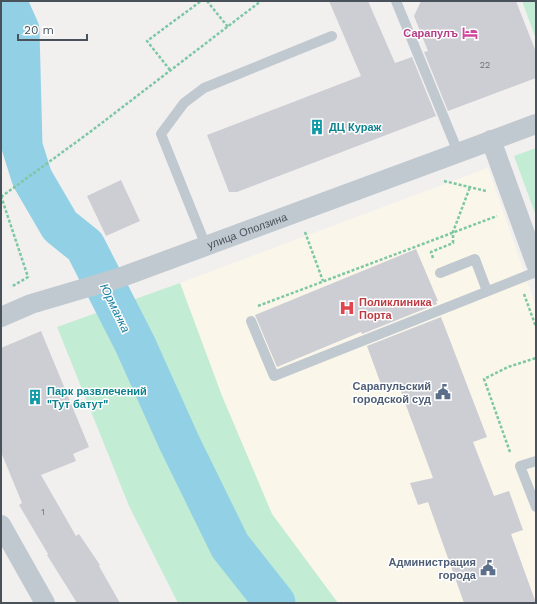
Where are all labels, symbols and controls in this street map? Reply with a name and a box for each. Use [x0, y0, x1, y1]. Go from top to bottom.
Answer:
scale bar [18, 16, 87, 42]
text: 20 m [24, 23, 54, 37]
hotel icon: Сарапулъ [461, 24, 479, 42]
place label: Сарапулъ [403, 27, 458, 40]
house number: 22 [480, 60, 490, 70]
building icon: ДЦ Кураж [308, 118, 326, 136]
place label: ДЦ Кураж [329, 121, 382, 134]
street label: улица Оползина [205, 210, 290, 251]
water label: Юрманка [97, 281, 133, 335]
place label: Поликлиника Порта [359, 296, 432, 322]
hospital icon: Поликлиника Порта [338, 299, 356, 317]
place label: Сарапульский городской суд [352, 380, 431, 406]
public building icon: Сарапульский городской суд [434, 383, 452, 401]
place label: Парк развлечений "Тут батут" [47, 385, 147, 411]
building icon: Парк развлечений "Тут батут" [26, 388, 44, 406]
house number: 1 [41, 507, 45, 517]
place label: Администрация города [388, 556, 477, 582]
public building icon: Администрация города [479, 559, 497, 577]

